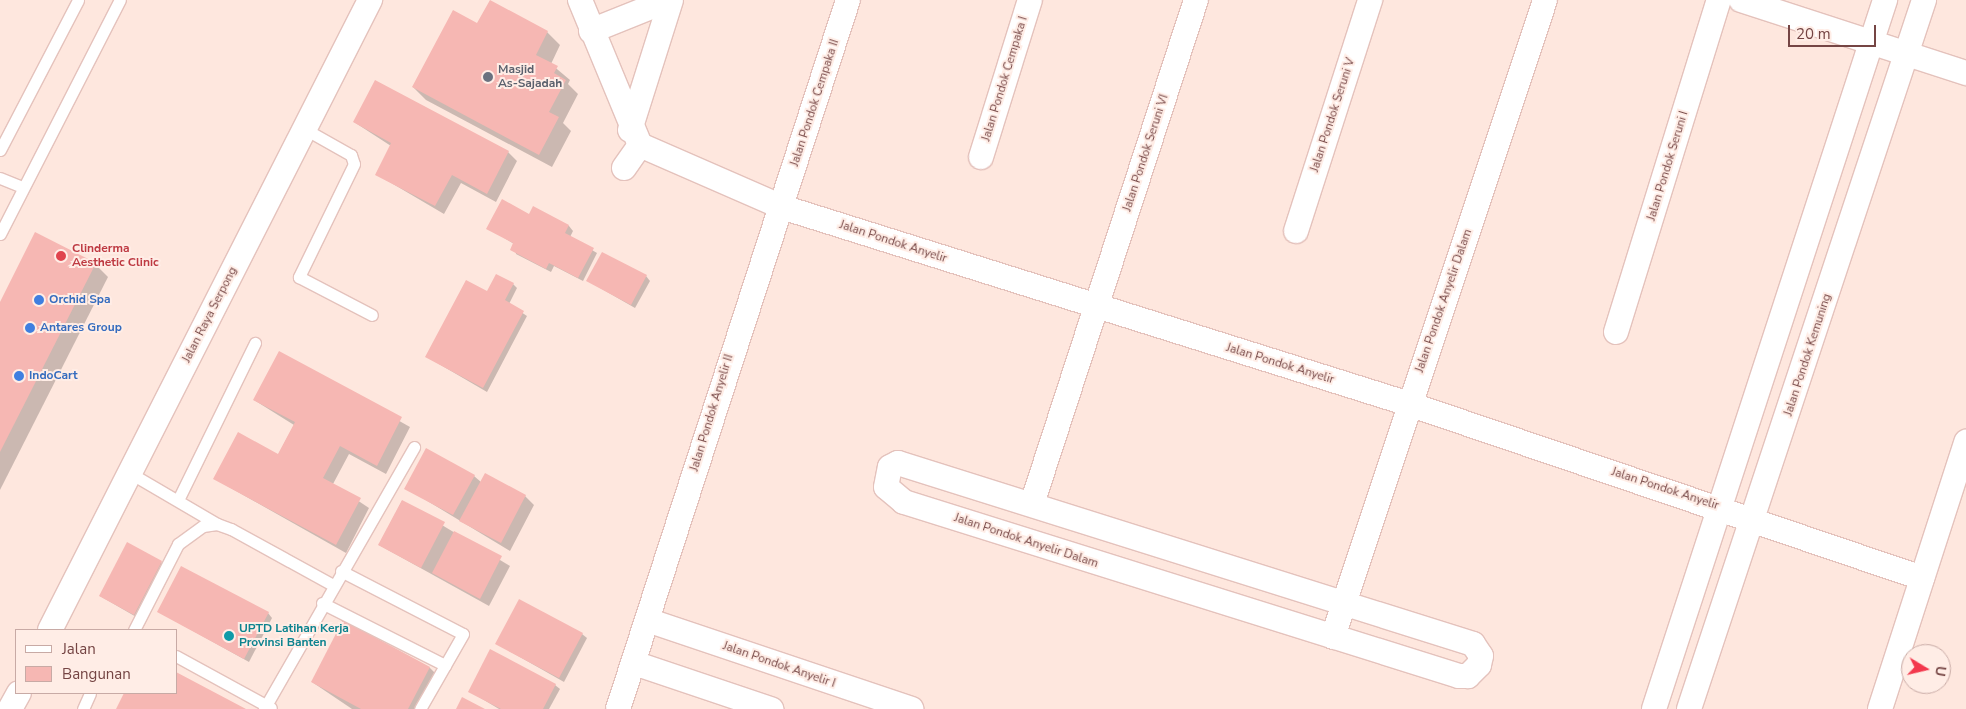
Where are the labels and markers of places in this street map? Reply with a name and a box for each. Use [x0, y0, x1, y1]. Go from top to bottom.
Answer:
place label: Masjid As-Sajadah [498, 63, 562, 91]
marker: Masjid As-Sajadah [482, 71, 494, 83]
place label: Clinderma Aesthetic Clinic [72, 242, 159, 270]
marker: Clinderma Aesthetic Clinic [54, 249, 68, 263]
place label: Orchid Spa [49, 293, 111, 307]
marker: Orchid Spa [33, 294, 45, 306]
place label: Antares Group [40, 321, 122, 335]
marker: Antares Group [24, 322, 36, 334]
place label: IndoCart [29, 369, 78, 383]
marker: IndoCart [13, 370, 25, 382]
place label: UPTD Latihan Kerja Provinsi Banten [239, 622, 349, 650]
marker: UPTD Latihan Kerja Provinsi Banten [223, 630, 235, 642]

